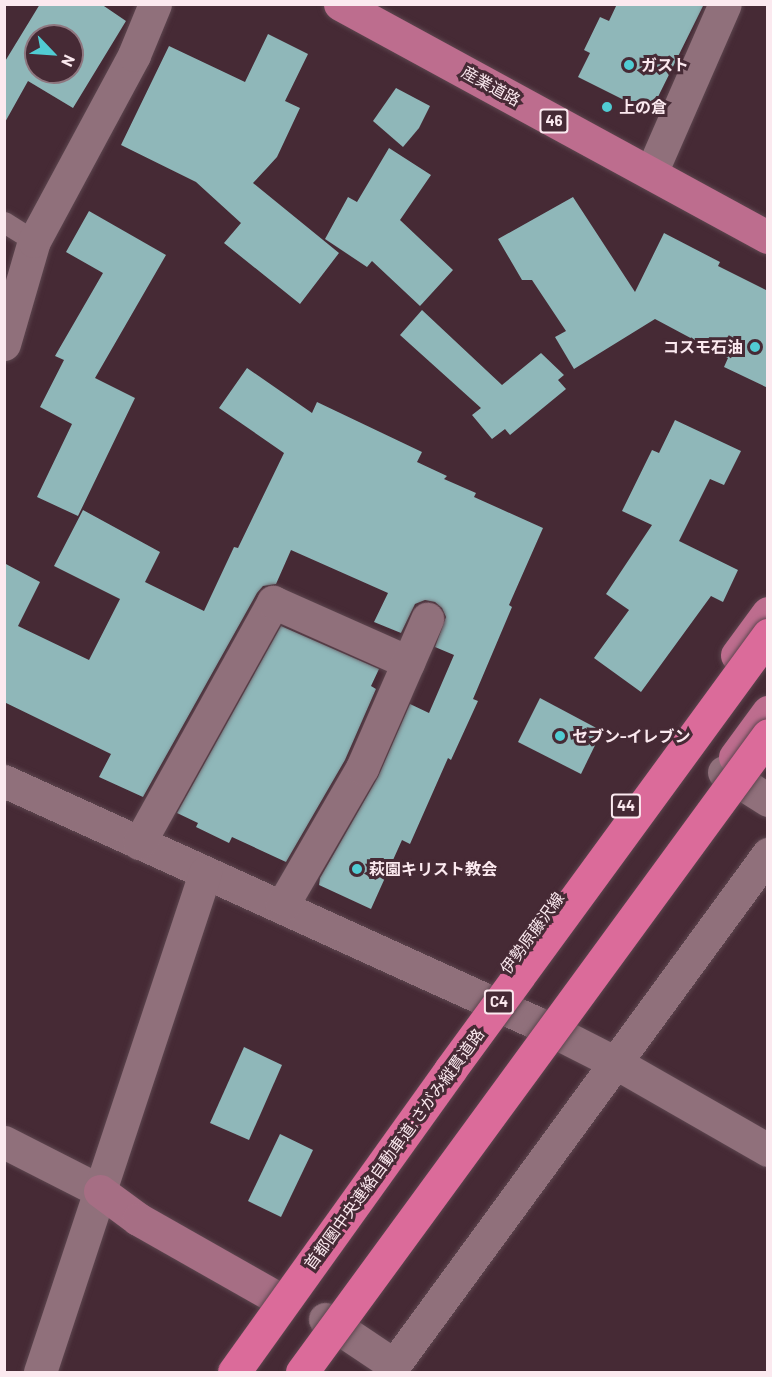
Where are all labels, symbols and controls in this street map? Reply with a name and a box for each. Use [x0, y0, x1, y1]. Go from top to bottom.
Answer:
north arrow [24, 24, 84, 84]
text: N [58, 52, 80, 70]
place label: ガスト [641, 55, 689, 75]
marker: ガスト [622, 58, 636, 72]
street label: 産業道路 [458, 62, 524, 110]
place label: 上の倉 [619, 97, 667, 117]
marker: 上の倉 [600, 100, 614, 114]
road number: 46 [539, 109, 569, 133]
place label: コスモ石油 [663, 337, 743, 357]
marker: コスモ石油 [748, 340, 762, 354]
place label: セブン-イレブン [572, 726, 691, 746]
marker: セブン-イレブン [553, 729, 567, 743]
road number: 44 [610, 794, 642, 818]
place label: 萩園キリスト教会 [369, 859, 497, 879]
marker: 萩園キリスト教会 [350, 862, 364, 876]
street label: 伊勢原藤沢線 [496, 889, 568, 977]
road number: C4 [482, 990, 516, 1014]
street label: 首都圏中央連絡自動車道;さがみ縦貫道路 [300, 1025, 488, 1273]

